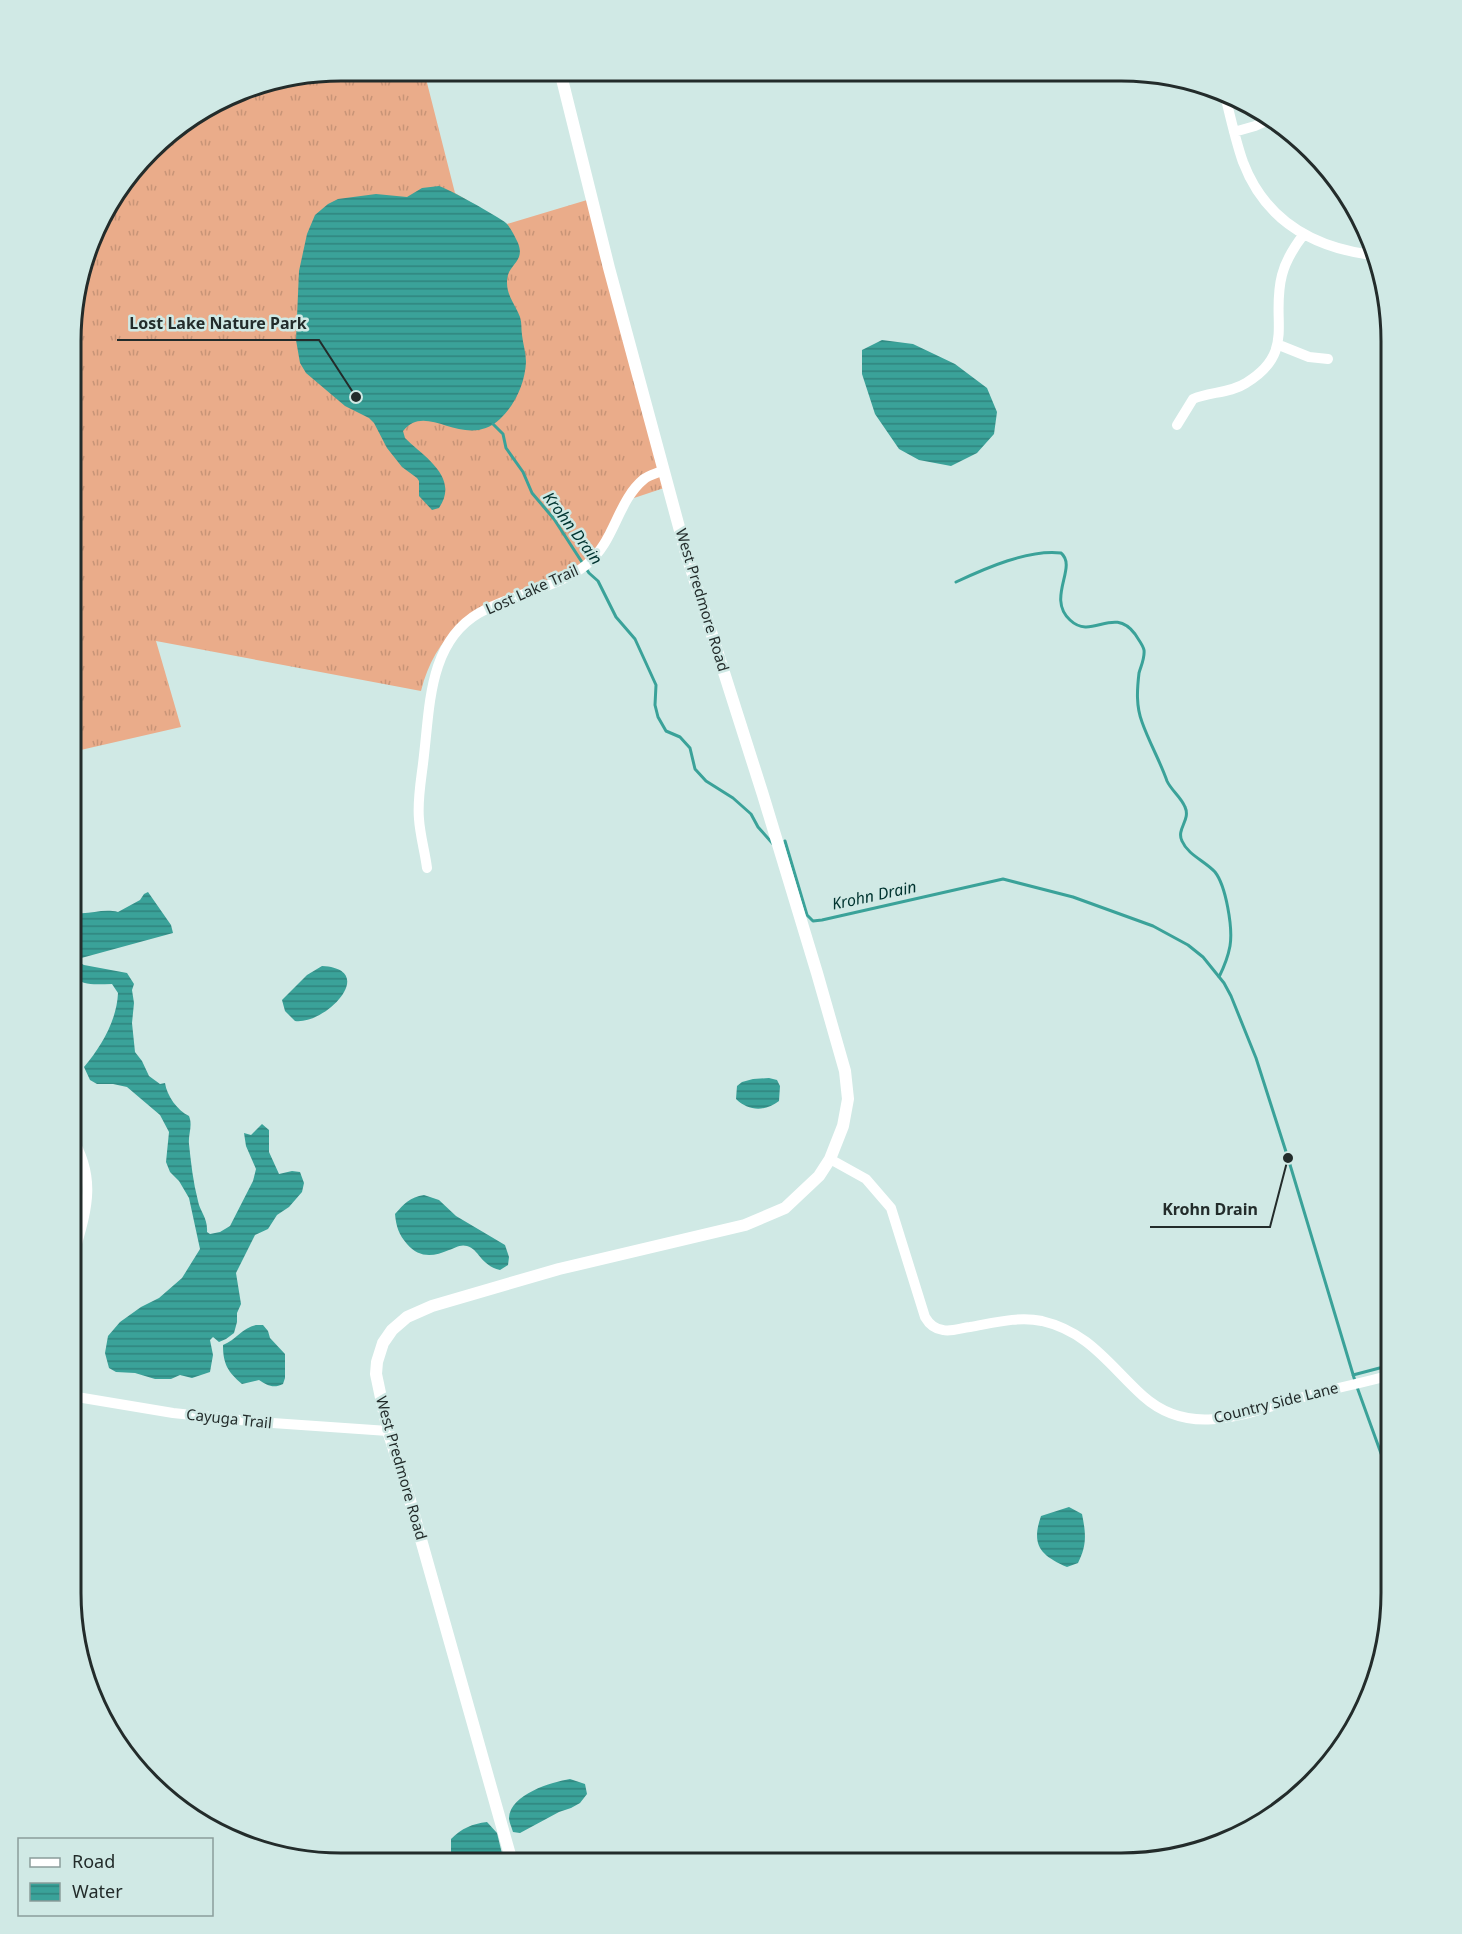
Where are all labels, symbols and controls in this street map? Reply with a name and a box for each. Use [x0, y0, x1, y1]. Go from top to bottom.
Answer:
callout: Lost Lake Nature Park [117, 306, 319, 340]
text: Lost Lake Nature Park [129, 312, 307, 334]
water label: Krohn Drain [538, 487, 608, 569]
street label: West Predmore Road [672, 526, 734, 674]
street label: Lost Lake Trail [482, 560, 581, 619]
water label: Krohn Drain [830, 875, 918, 915]
callout: Krohn Drain [1150, 1193, 1270, 1227]
text: Krohn Drain [1162, 1198, 1258, 1220]
street label: Country Side Lane [1211, 1377, 1340, 1427]
street label: West Predmore Road [372, 1394, 432, 1542]
street label: Cayuga Trail [185, 1404, 273, 1432]
legend [18, 1838, 213, 1916]
text: Road [72, 1849, 115, 1873]
text: Water [72, 1879, 123, 1903]

